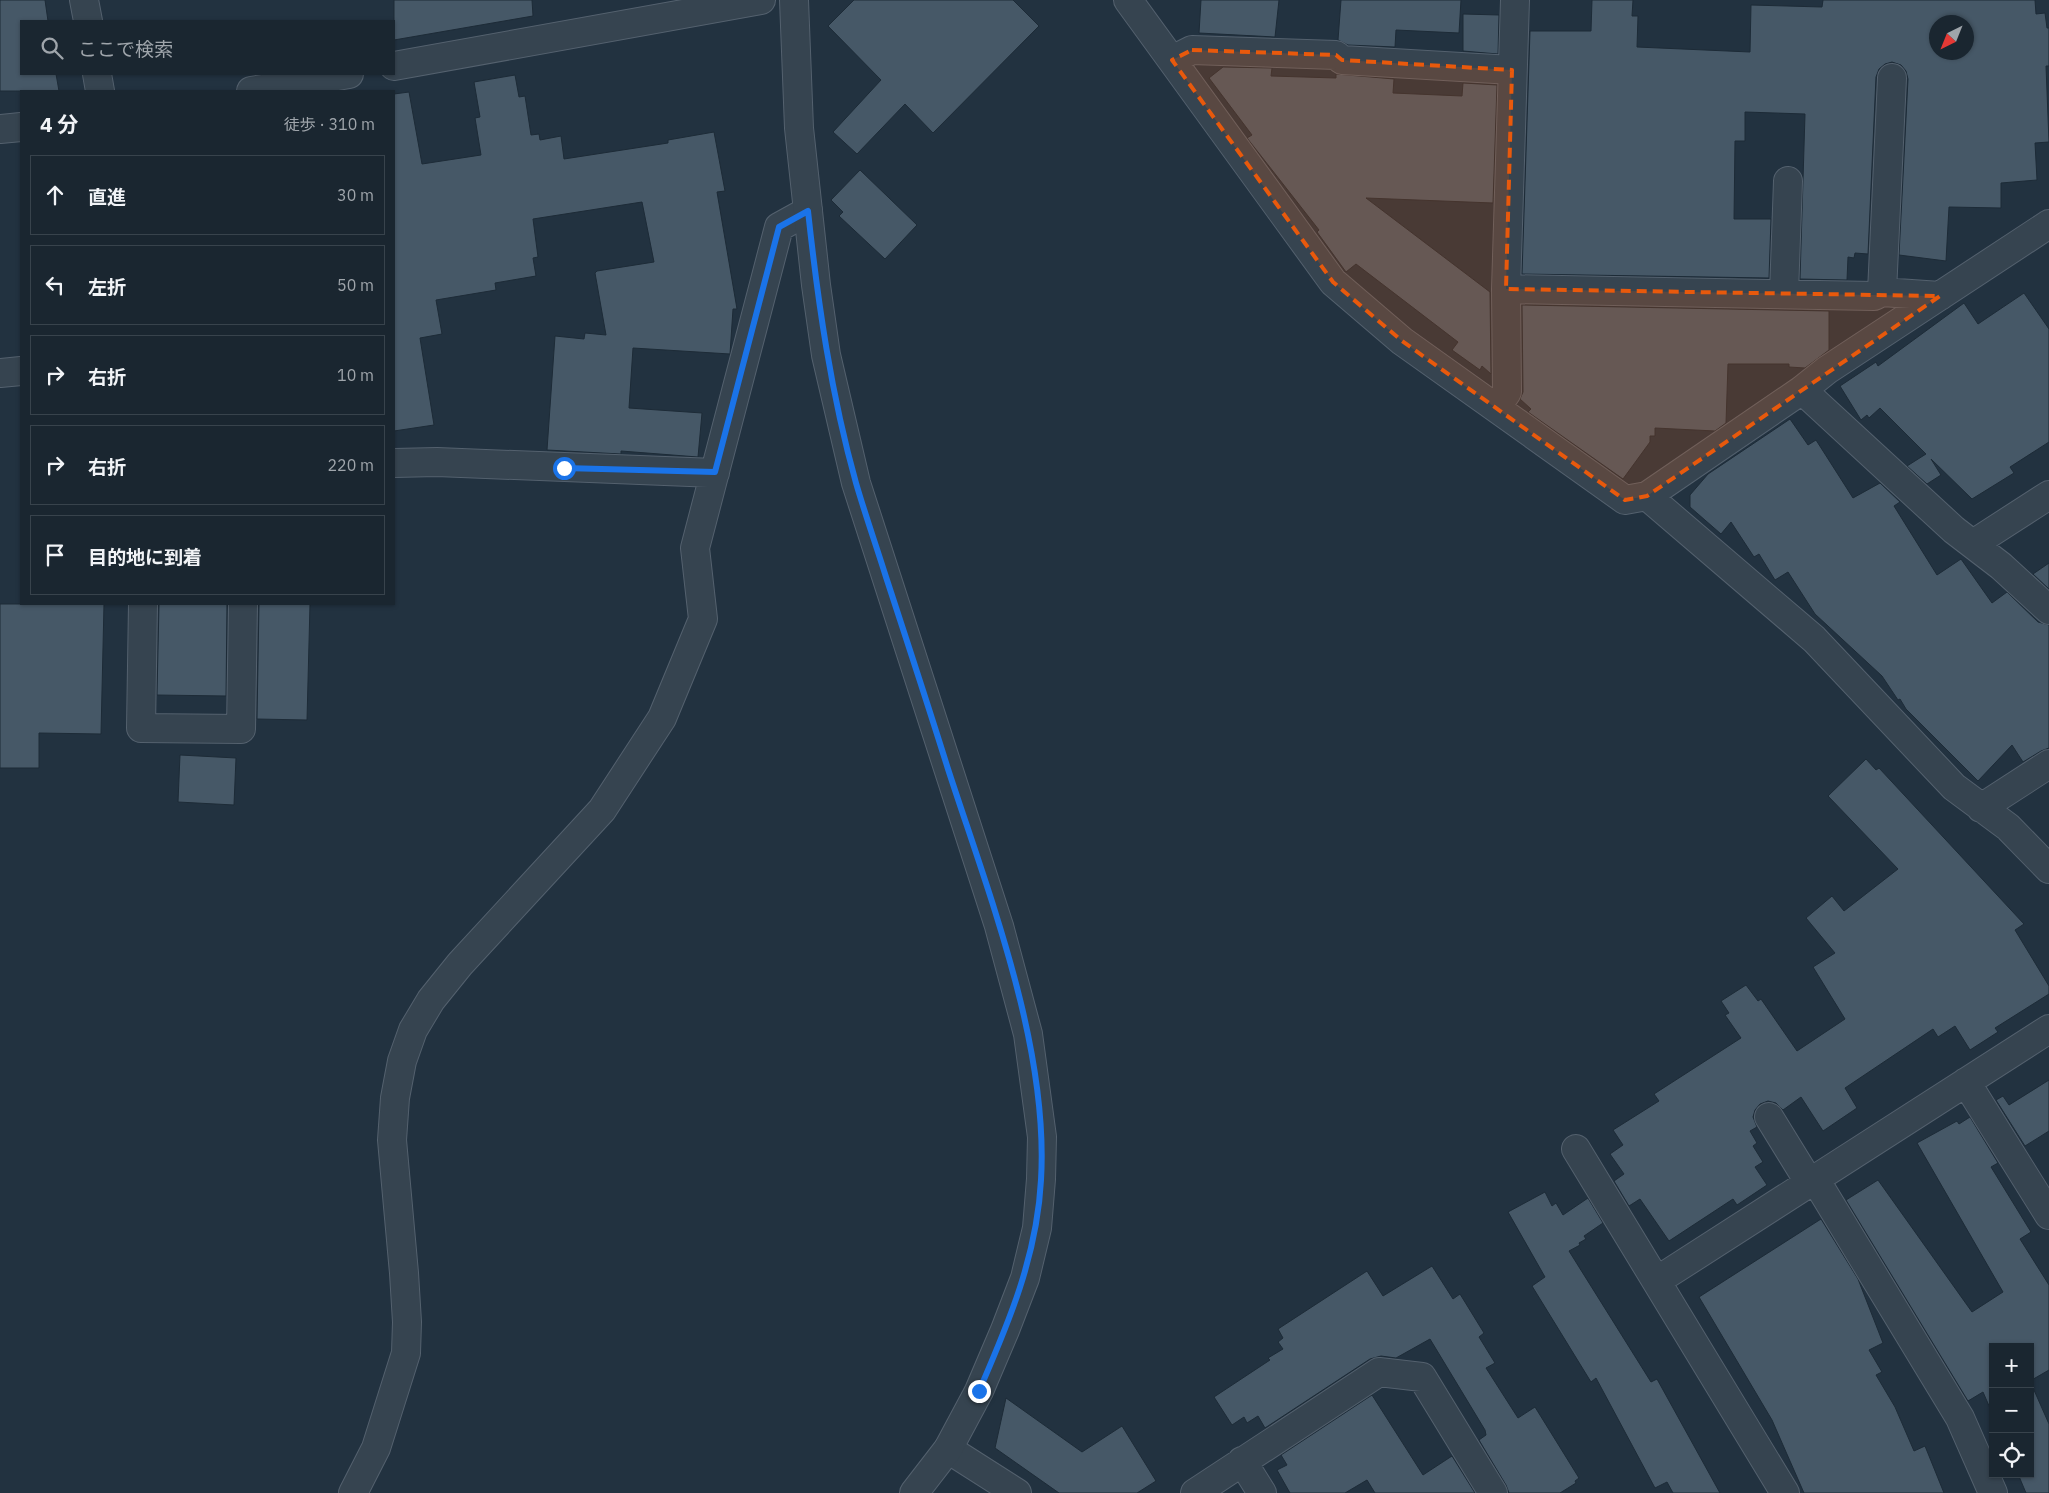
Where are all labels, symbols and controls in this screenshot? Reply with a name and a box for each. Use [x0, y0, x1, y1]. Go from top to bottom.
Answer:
north arrow [1929, 15, 1974, 60]
search box [20, 20, 395, 75]
icon: search [38, 34, 66, 62]
text: ここで検索 [78, 37, 173, 61]
text: 4 分 [40, 110, 79, 138]
text: 徒歩 · 310 m [284, 114, 375, 134]
icon: ahead [41, 181, 69, 209]
text: 直進 [88, 185, 126, 209]
text: 30 m [337, 185, 374, 205]
icon: left [41, 271, 69, 299]
text: 左折 [88, 275, 126, 299]
text: 50 m [337, 275, 374, 295]
icon: right [41, 361, 69, 389]
text: 右折 [88, 365, 126, 389]
text: 10 m [337, 365, 374, 385]
icon: right [41, 451, 69, 479]
text: 右折 [88, 455, 126, 479]
text: 220 m [327, 455, 374, 475]
route start [553, 457, 576, 480]
icon: arrive [41, 541, 69, 569]
text: 目的地に到着 [88, 545, 202, 569]
map controls [1989, 1343, 2034, 1478]
button: + [1989, 1343, 2034, 1388]
route end [968, 1380, 991, 1403]
button: − [1989, 1388, 2034, 1433]
button: locate [1989, 1433, 2034, 1478]

